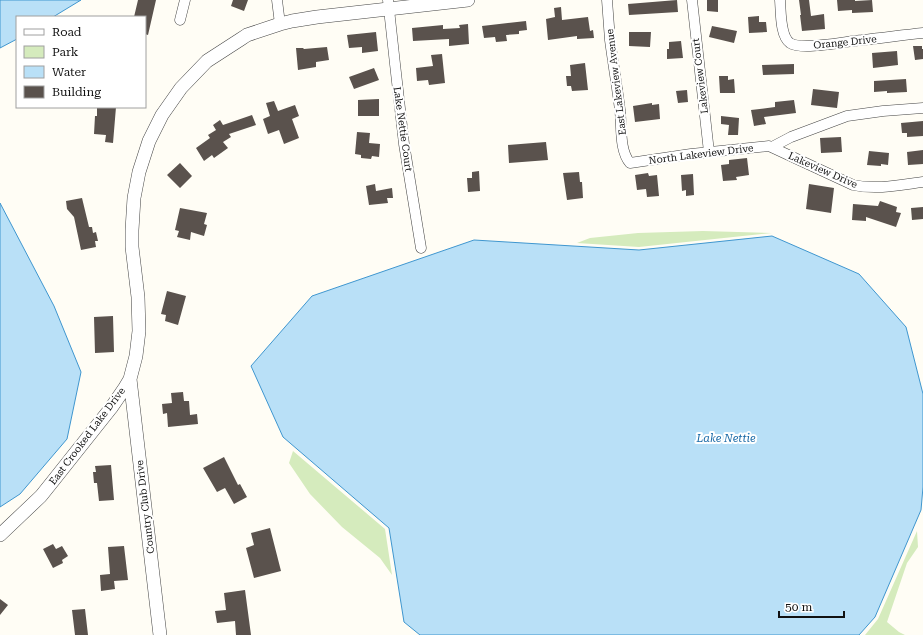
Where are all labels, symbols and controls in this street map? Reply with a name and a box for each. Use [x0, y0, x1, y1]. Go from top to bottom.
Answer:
legend [16, 16, 146, 108]
text: Road [52, 25, 82, 39]
street label: East Lakeview Avenue [604, 28, 628, 136]
street label: Orange Drive [813, 33, 878, 51]
street label: Lakeview Court [690, 37, 710, 114]
text: Park [52, 45, 79, 59]
text: Water [52, 65, 86, 79]
text: Building [52, 85, 101, 99]
street label: Lake Nettie Court [392, 86, 414, 172]
street label: North Lakeview Drive [648, 142, 754, 166]
street label: Lakeview Drive [787, 150, 860, 190]
street label: East Crooked Lake Drive [47, 385, 127, 487]
water label: Lake Nettie [695, 432, 756, 445]
street label: Country Club Drive [134, 459, 156, 554]
scale bar [779, 593, 844, 619]
text: 50 m [785, 600, 812, 614]

